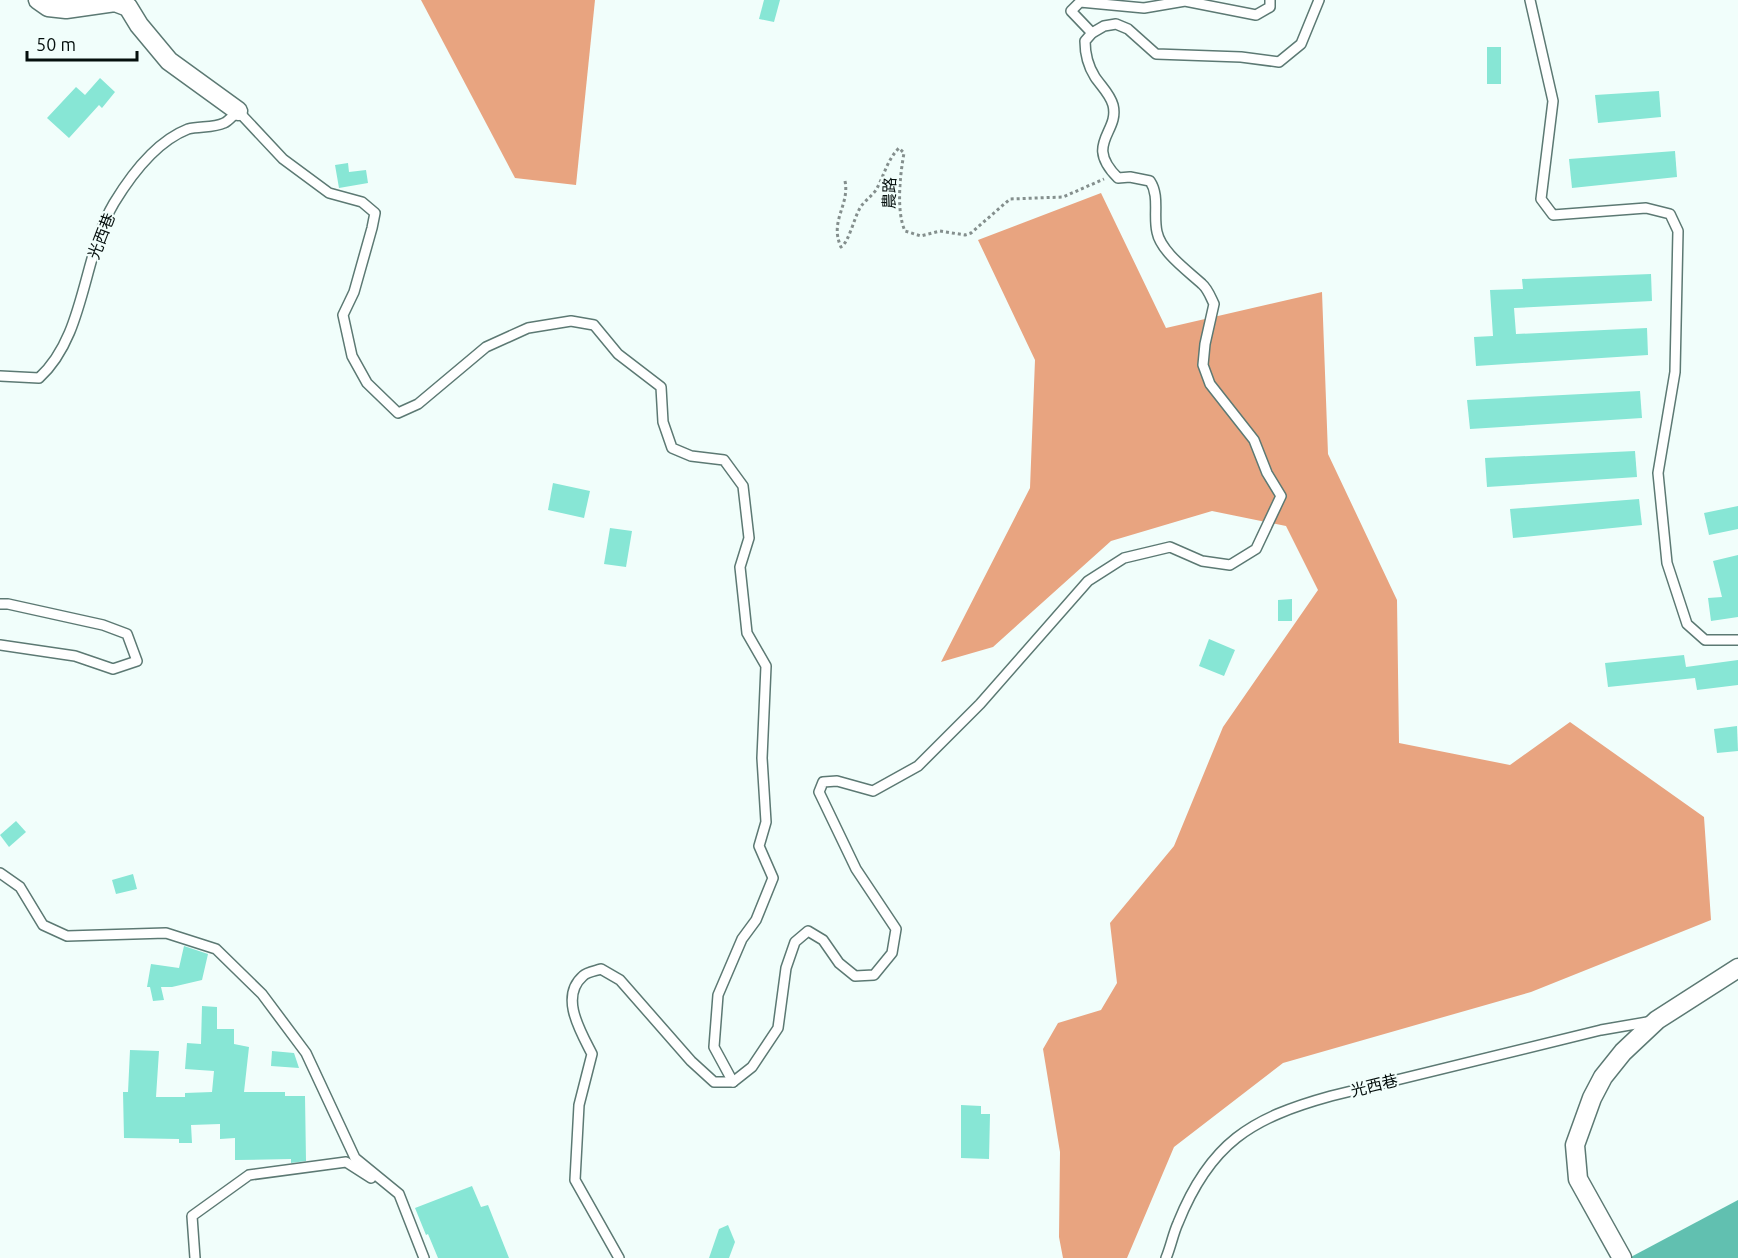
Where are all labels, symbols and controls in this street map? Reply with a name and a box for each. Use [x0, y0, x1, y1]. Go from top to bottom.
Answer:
scale bar [27, 24, 136, 62]
text: 50 m [36, 34, 76, 54]
street label: 農路 [879, 177, 899, 209]
street label: 光西巷 [84, 210, 118, 262]
street label: 光西巷 [1349, 1070, 1399, 1100]

